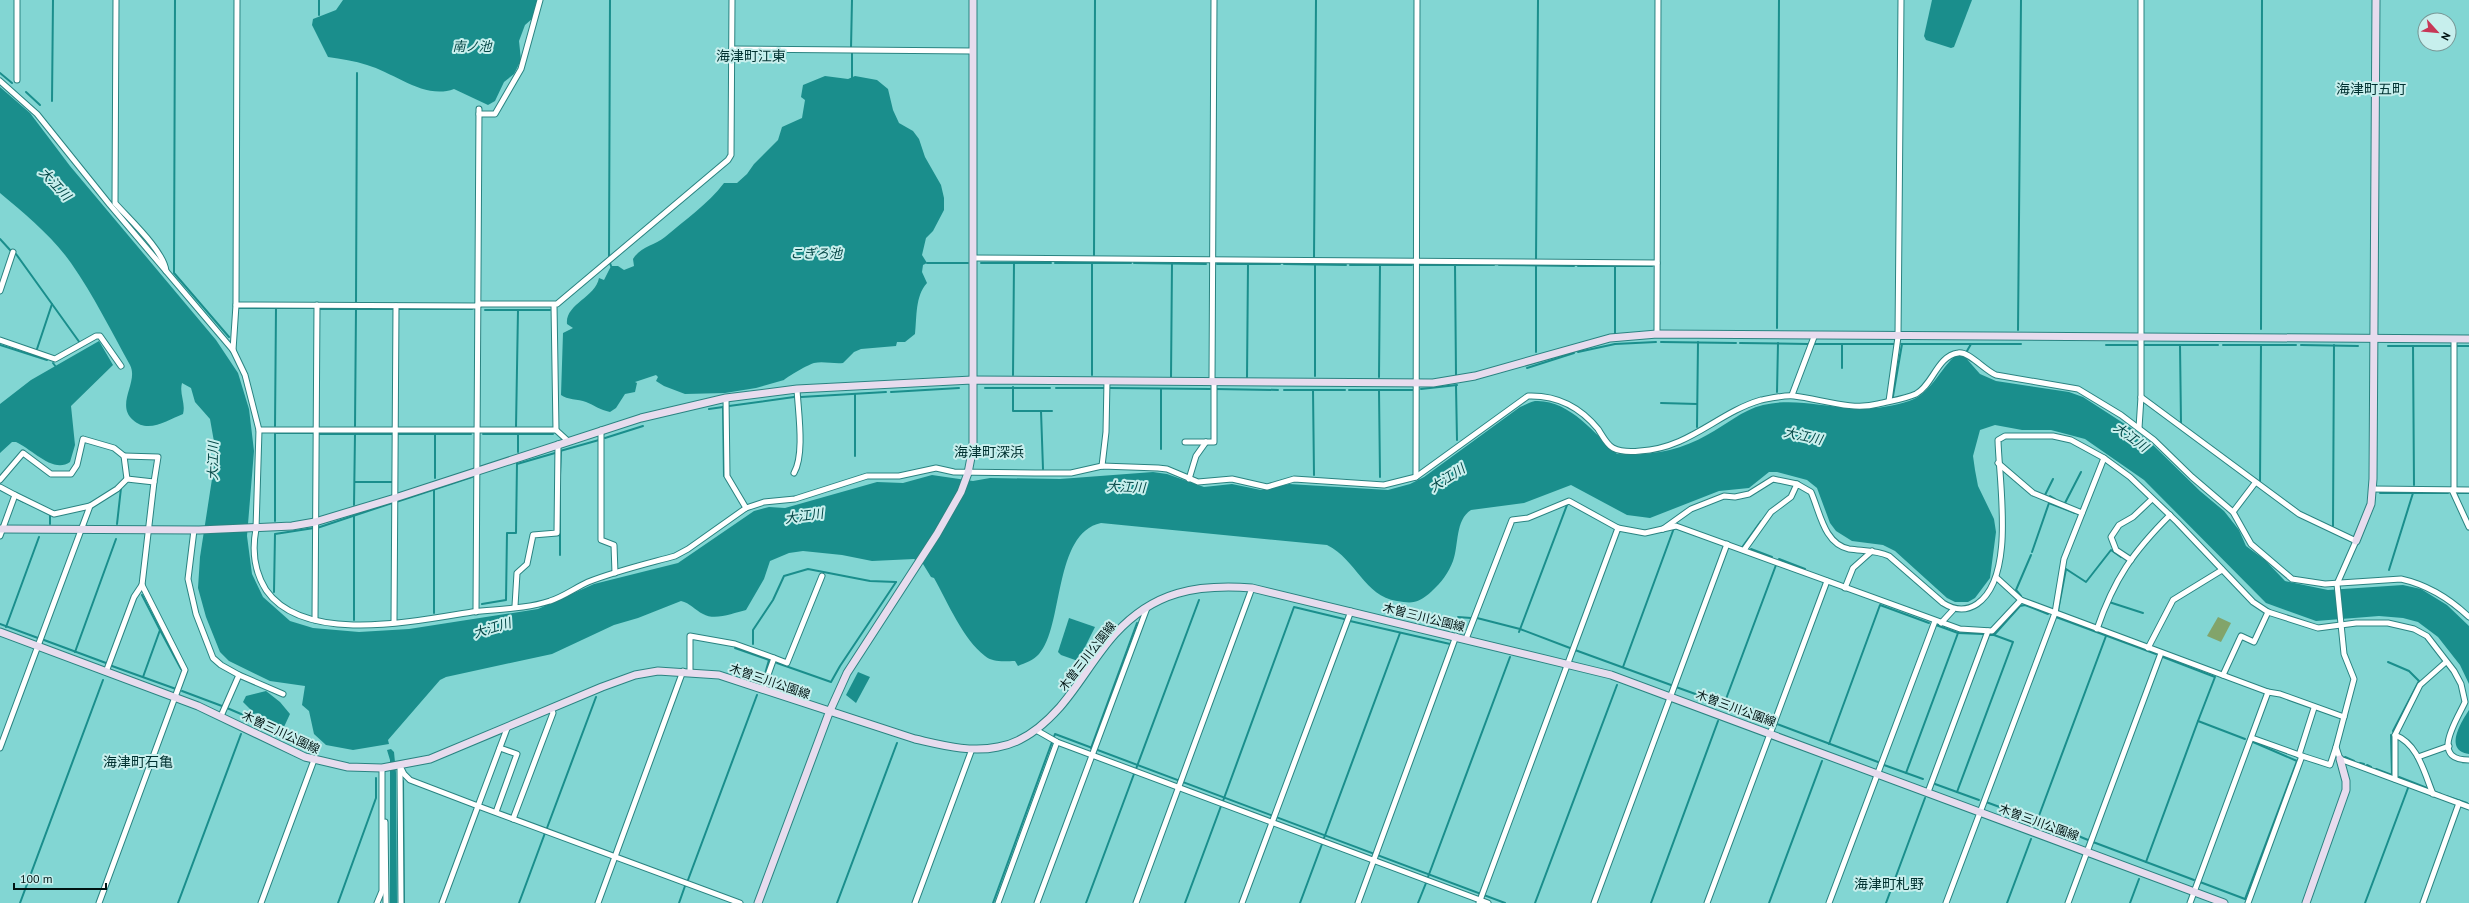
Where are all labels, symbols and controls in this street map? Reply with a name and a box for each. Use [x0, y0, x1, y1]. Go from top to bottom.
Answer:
north arrow [2417, 12, 2457, 52]
text: N [2438, 30, 2454, 43]
water label: 南ノ池 [452, 38, 493, 55]
district label: 海津町江東 [716, 47, 786, 65]
district label: 海津町五町 [2336, 80, 2406, 98]
water label: 大江川 [35, 164, 76, 206]
water label: こぎろ池 [790, 245, 844, 262]
water label: 大江川 [2110, 419, 2153, 457]
water label: 大江川 [1782, 424, 1826, 449]
water label: 大江川 [204, 439, 222, 481]
district label: 海津町深浜 [954, 443, 1024, 461]
water label: 大江川 [1426, 459, 1470, 496]
water label: 大江川 [1106, 478, 1148, 496]
water label: 大江川 [783, 505, 826, 527]
street label: 木曽三川公園線 [1381, 600, 1467, 634]
water label: 大江川 [471, 614, 515, 642]
street label: 木曽三川公園線 [1055, 618, 1119, 694]
street label: 木曽三川公園線 [728, 660, 812, 702]
street label: 木曽三川公園線 [1694, 687, 1778, 729]
street label: 木曽三川公園線 [240, 707, 322, 757]
district label: 海津町石亀 [103, 753, 173, 771]
street label: 木曽三川公園線 [1997, 801, 2081, 843]
scale bar [14, 865, 106, 891]
text: 100 m [20, 871, 53, 886]
district label: 海津町札野 [1854, 875, 1924, 893]

